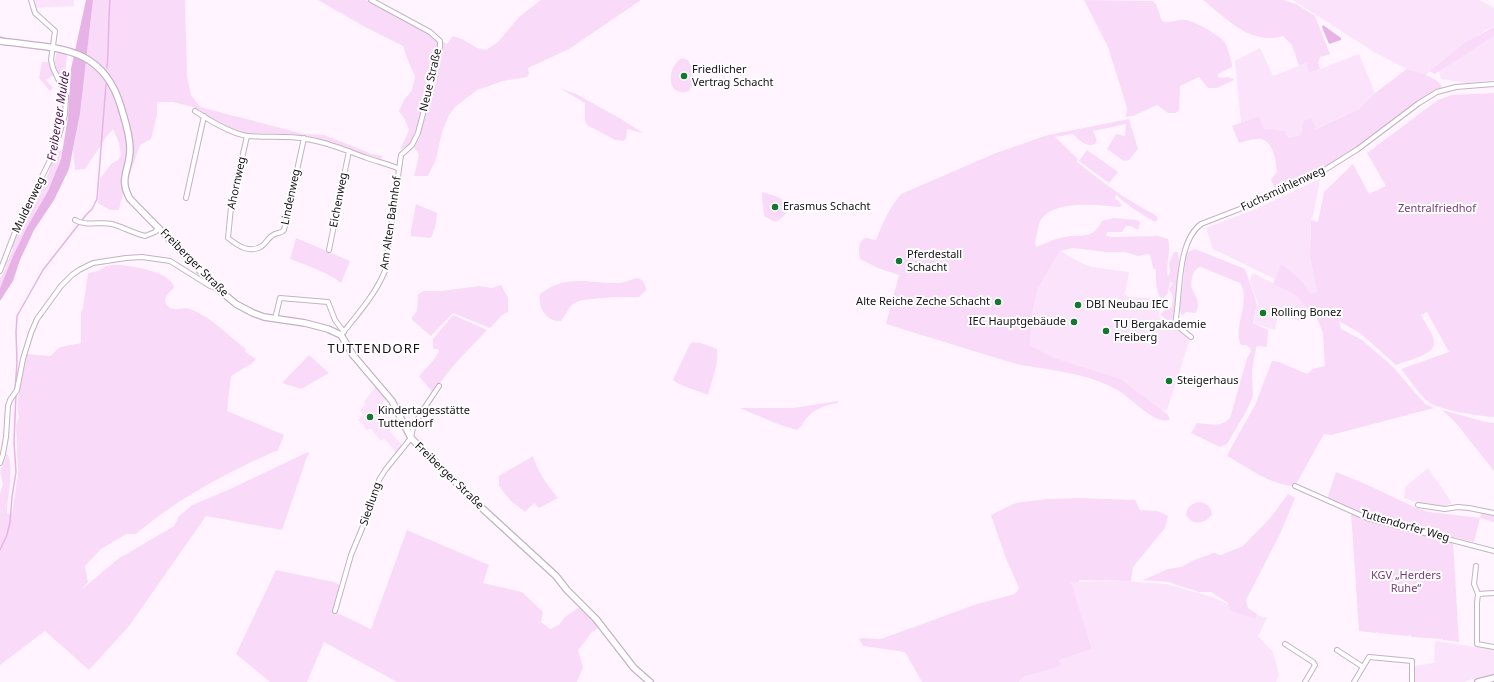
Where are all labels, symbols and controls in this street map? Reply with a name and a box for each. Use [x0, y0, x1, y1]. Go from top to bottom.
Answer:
street label: Neue Straße [417, 47, 445, 113]
place label: Friedlicher Vertrag Schacht [692, 63, 774, 89]
water label: Freiberger Mulde [45, 70, 73, 162]
marker: Friedlicher Vertrag Schacht [679, 71, 689, 81]
street label: Ahornweg [225, 155, 249, 211]
street label: Fuchsmühlenweg [1239, 164, 1327, 214]
street label: Lindenweg [279, 168, 303, 226]
street label: Eichenweg [327, 171, 351, 229]
street label: Muldenweg [10, 175, 48, 235]
street label: Am Alten Bahnhof [378, 176, 404, 270]
place label: Erasmus Schacht [783, 200, 870, 214]
marker: Erasmus Schacht [770, 202, 780, 212]
park label: Zentralfriedhof [1398, 202, 1476, 216]
street label: Freiberger Straße [157, 226, 231, 300]
place label: Pferdestall Schacht [907, 248, 962, 274]
marker: Pferdestall Schacht [894, 256, 904, 266]
place label: Alte Reiche Zeche Schacht [856, 295, 990, 309]
marker: Alte Reiche Zeche Schacht [993, 297, 1003, 307]
place label: DBI Neubau IEC [1086, 298, 1169, 312]
marker: DBI Neubau IEC [1073, 300, 1083, 310]
place label: Rolling Bonez [1271, 306, 1341, 320]
marker: Rolling Bonez [1258, 308, 1268, 318]
place label: IEC Hauptgebäude [969, 315, 1066, 329]
marker: IEC Hauptgebäude [1069, 317, 1079, 327]
place label: TU Bergakademie Freiberg [1114, 318, 1206, 344]
marker: TU Bergakademie Freiberg [1101, 326, 1111, 336]
district label: TUTTENDORF [327, 341, 421, 357]
place label: Steigerhaus [1177, 374, 1239, 388]
marker: Steigerhaus [1164, 376, 1174, 386]
place label: Kindertagesstätte Tuttendorf [378, 404, 470, 430]
marker: Kindertagesstätte Tuttendorf [365, 412, 375, 422]
street label: Freiberger Straße [412, 440, 486, 512]
street label: Siedlung [357, 481, 385, 527]
street label: Tuttendorfer Weg [1359, 507, 1451, 545]
park label: KGV „Herders Ruhe“ [1371, 569, 1441, 595]

